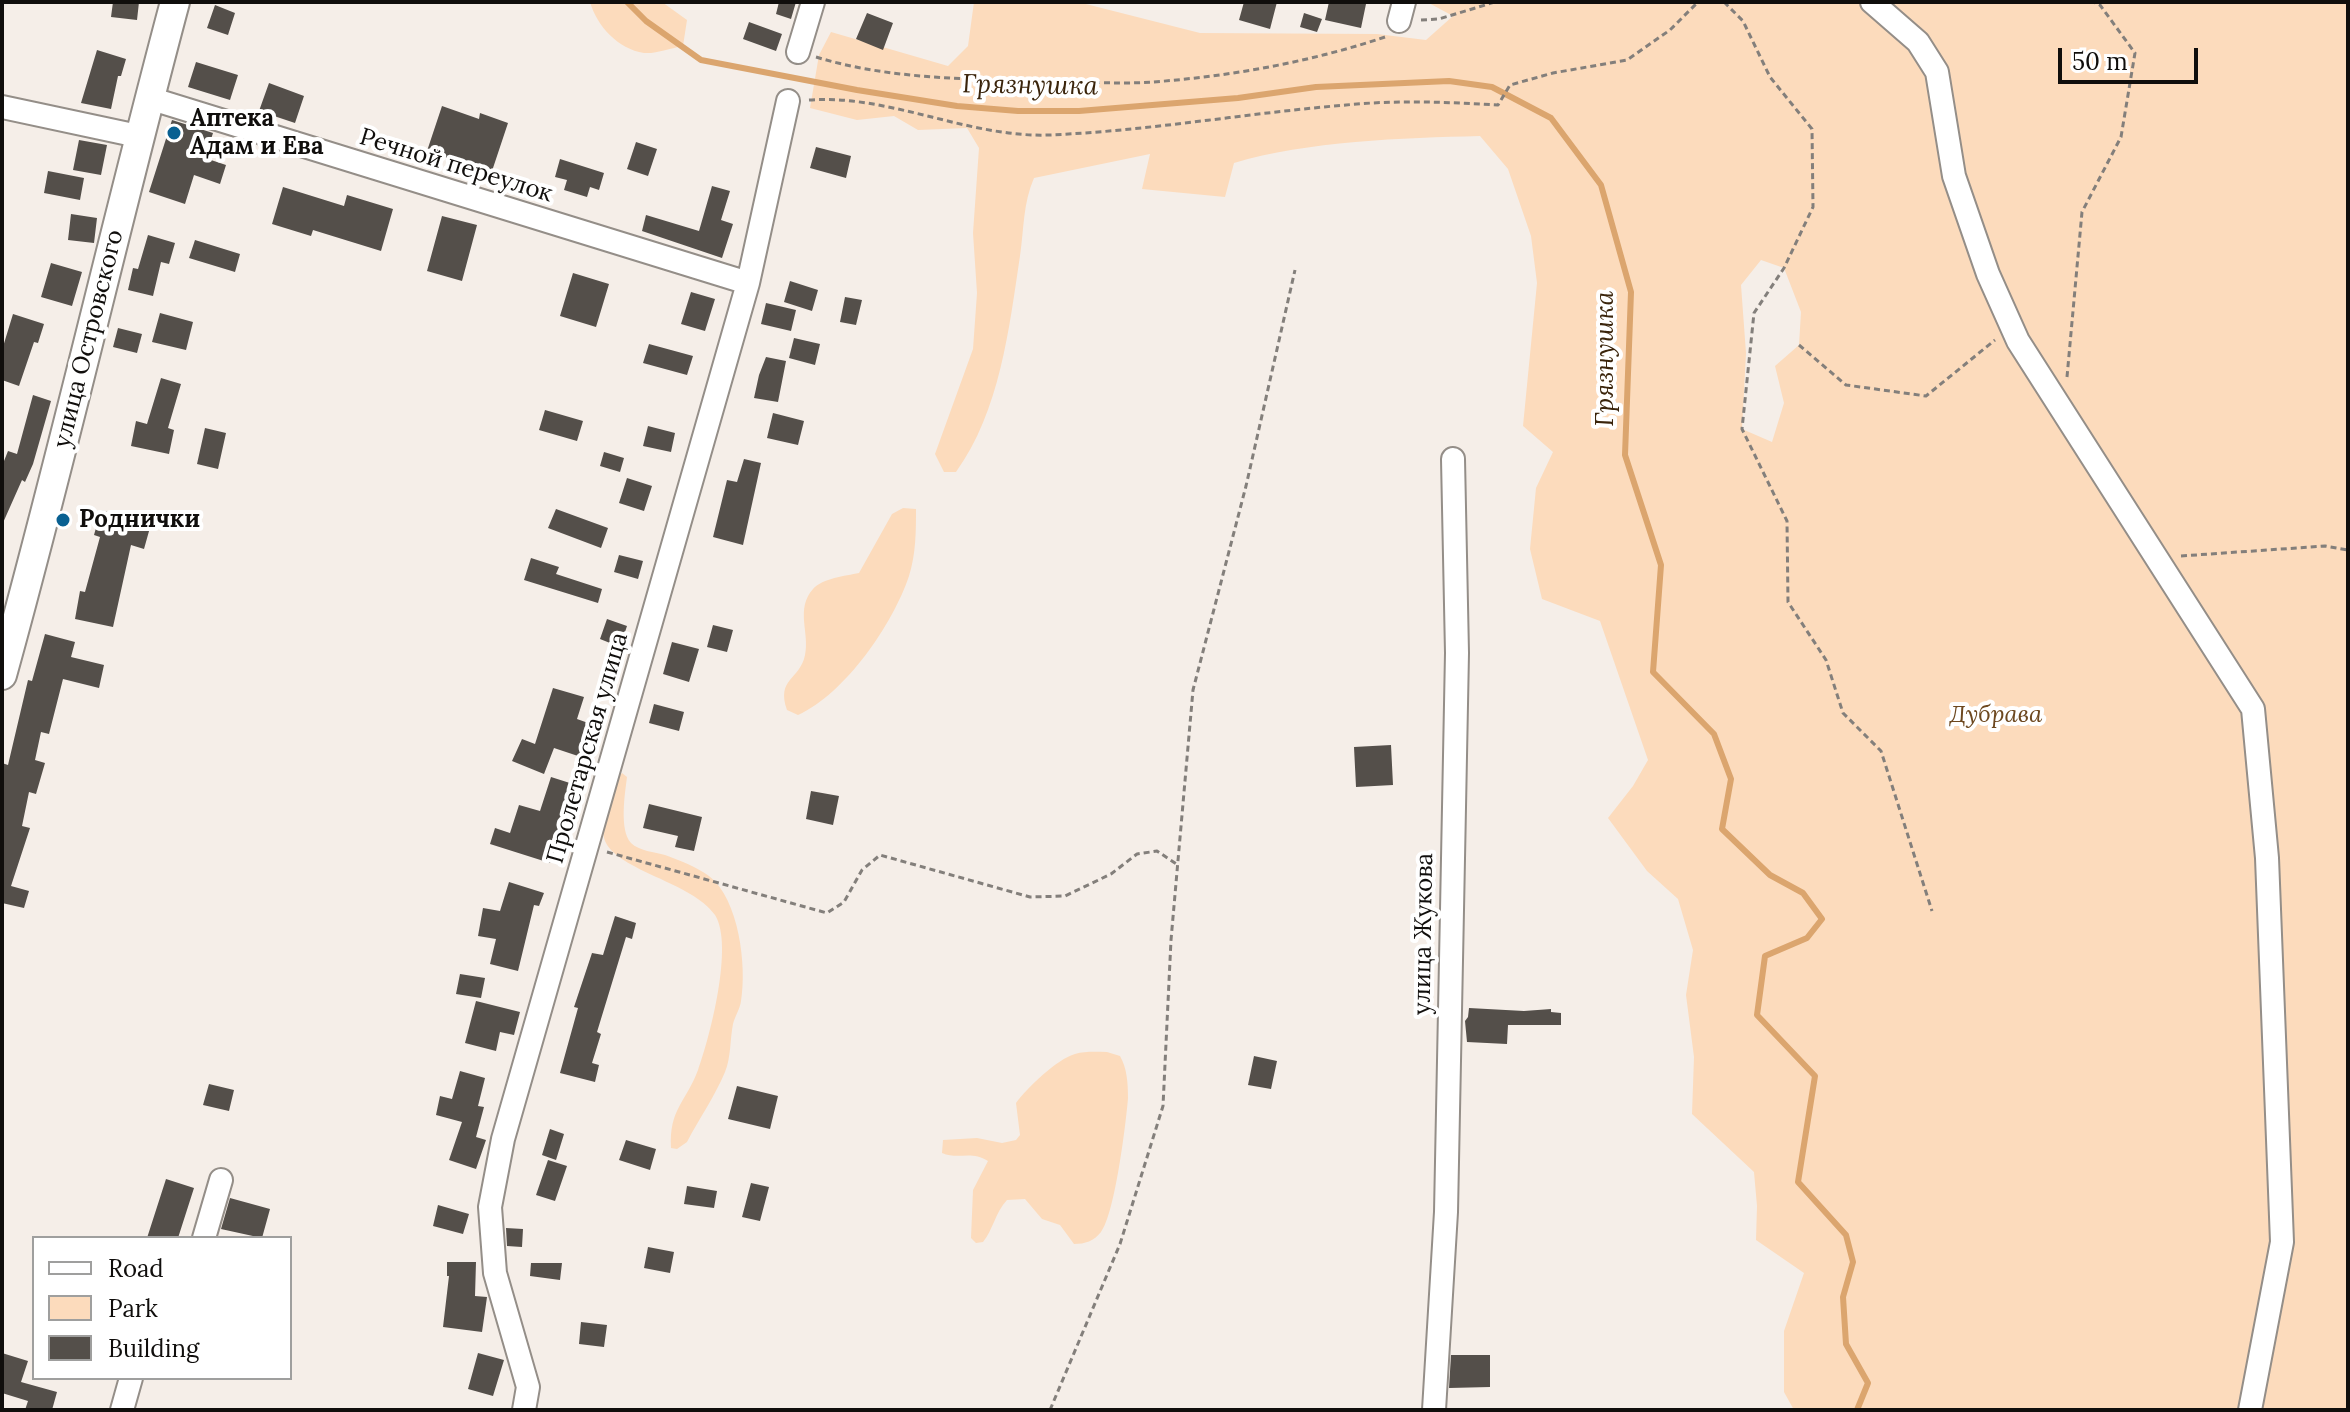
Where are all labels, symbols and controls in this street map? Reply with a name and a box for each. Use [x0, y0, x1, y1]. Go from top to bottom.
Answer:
scale bar [2062, 32, 2202, 82]
text: 50 m [2072, 46, 2128, 77]
water label: Грязнушка [962, 69, 1098, 103]
place label: Аптека Адам и Ева [190, 105, 324, 161]
street label: Речной переулок [356, 123, 556, 209]
marker: Аптека Адам и Ева [165, 124, 183, 142]
street label: улица Островского [48, 227, 130, 451]
water label: Грязнушка [1590, 291, 1622, 427]
place label: Роднички [79, 506, 200, 534]
marker: Роднички [54, 511, 72, 529]
street label: Пролетарская улица [541, 629, 635, 867]
park label: Дубрава [1950, 701, 2042, 729]
street label: улица Жукова [1408, 853, 1440, 1015]
legend [32, 1236, 292, 1380]
text: Road [108, 1253, 164, 1284]
text: Park [108, 1293, 158, 1324]
text: Building [108, 1333, 199, 1364]

